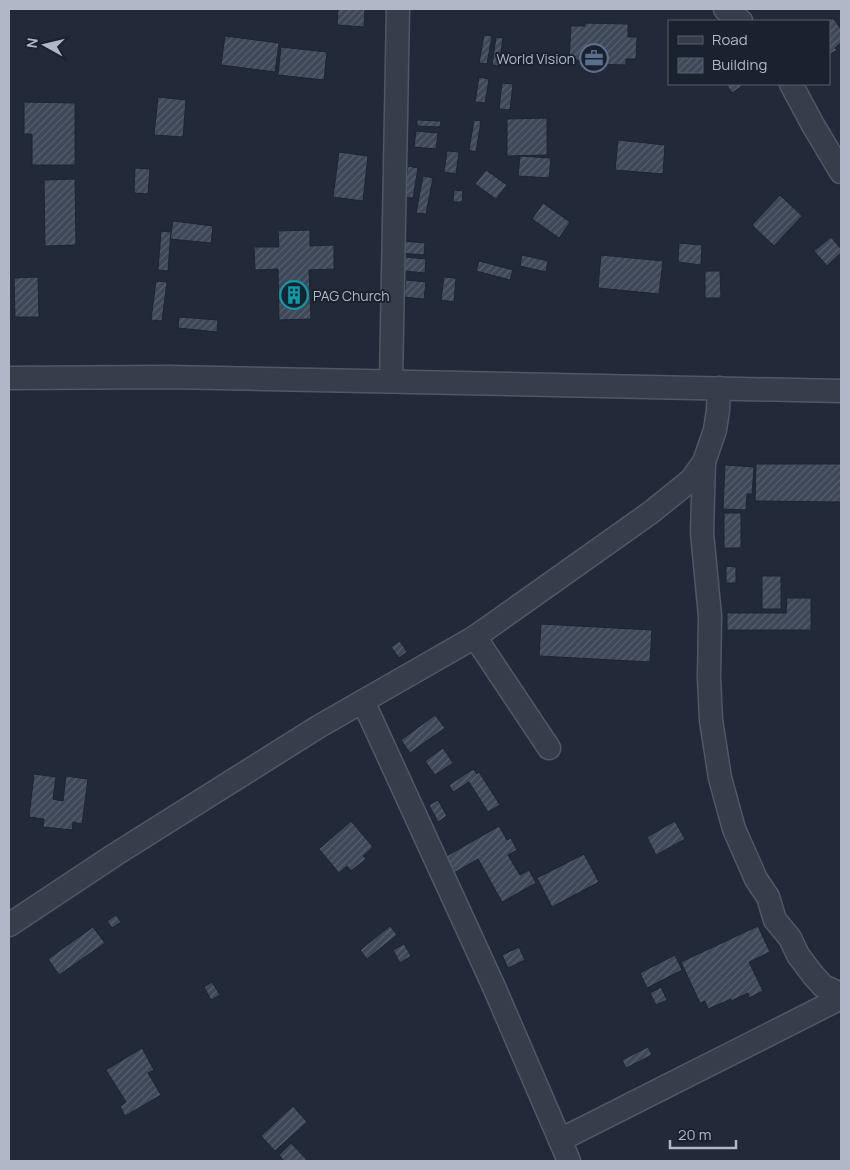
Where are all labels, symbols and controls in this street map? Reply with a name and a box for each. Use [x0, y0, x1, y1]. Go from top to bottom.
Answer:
north arrow [20, 20, 70, 70]
legend [668, 20, 830, 85]
text: Road [712, 29, 748, 50]
text: N [22, 37, 42, 49]
office icon: World Vision [579, 43, 609, 73]
place label: World Vision [496, 49, 575, 68]
text: Building [712, 54, 767, 75]
building icon: PAG Church [279, 280, 309, 310]
place label: PAG Church [313, 286, 390, 305]
scale bar [670, 1118, 736, 1150]
text: 20 m [678, 1124, 711, 1145]

